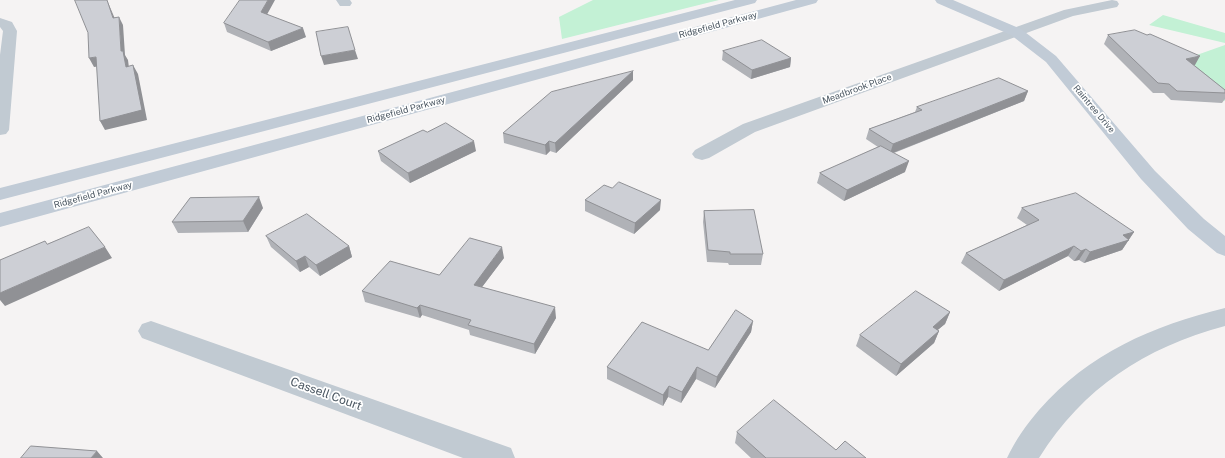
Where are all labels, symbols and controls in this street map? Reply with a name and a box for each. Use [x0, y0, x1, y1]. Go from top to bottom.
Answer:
street label: Ridgefield Parkway [678, 9, 758, 41]
street label: Meadbrook Place [821, 71, 893, 107]
street label: Raintree Drive [1071, 83, 1117, 135]
street label: Ridgefield Parkway [366, 94, 446, 126]
street label: Ridgefield Parkway [53, 179, 133, 211]
street label: Cassell Court [288, 374, 364, 414]

